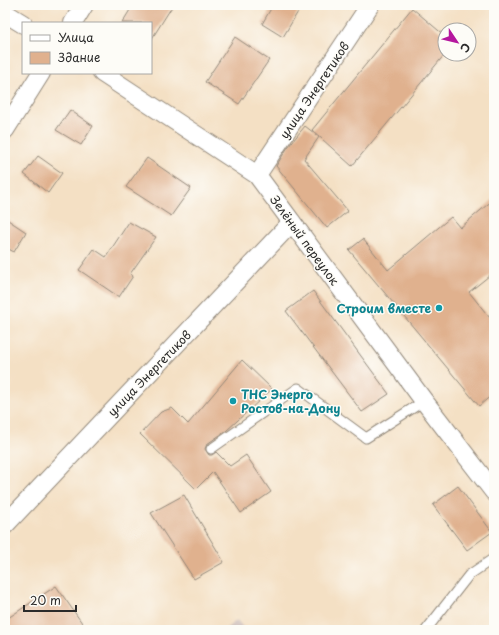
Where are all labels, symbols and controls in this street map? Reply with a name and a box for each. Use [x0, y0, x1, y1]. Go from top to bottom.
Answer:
legend [22, 22, 152, 74]
north arrow [437, 22, 477, 62]
text: Улица [58, 28, 94, 46]
street label: улица Энергетиков [275, 38, 353, 142]
text: С [456, 40, 475, 56]
text: Здание [58, 48, 100, 66]
street label: Зелёный переулок [266, 191, 344, 289]
place label: Строим вместе [336, 299, 431, 317]
marker: Строим вместе [434, 303, 444, 313]
street label: улица Энергетиков [103, 326, 195, 420]
place label: ТНС Энерго Ростов-на-Дону [241, 385, 340, 417]
marker: ТНС Энерго Ростов-на-Дону [228, 396, 238, 406]
scale bar [24, 587, 76, 613]
text: 20 m [30, 591, 61, 609]

